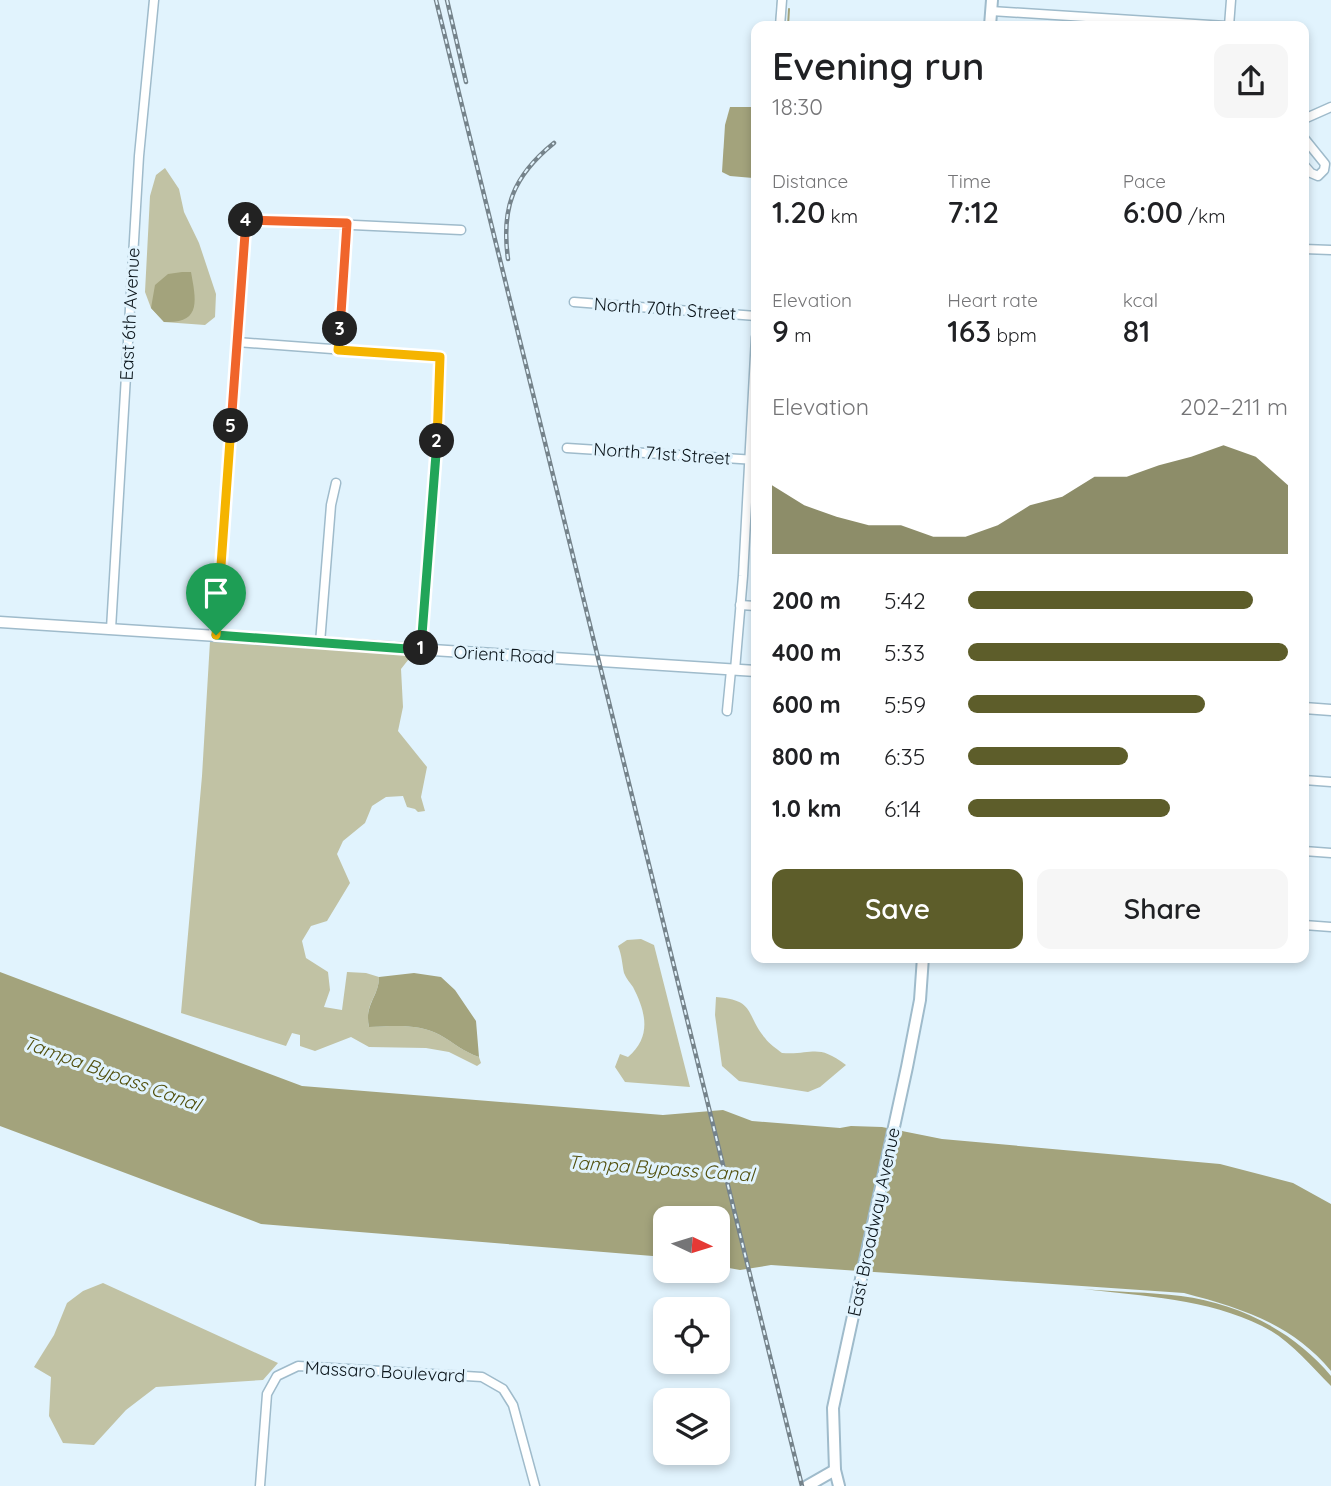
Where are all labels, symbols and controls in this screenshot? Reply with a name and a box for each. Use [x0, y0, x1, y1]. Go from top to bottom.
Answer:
text: Evening run [772, 42, 985, 90]
button: share [1214, 44, 1288, 118]
text: 18:30 [772, 92, 823, 121]
text: Distance [772, 169, 848, 193]
text: Time [947, 169, 991, 193]
text: Pace [1123, 169, 1166, 193]
text: 1.20 [772, 193, 825, 231]
text: 7:12 [947, 193, 999, 231]
text: 6:00 [1123, 193, 1183, 231]
pin: 4 [229, 202, 264, 238]
text: km [825, 204, 858, 228]
text: /km [1183, 204, 1226, 228]
text: 4 [240, 207, 251, 231]
street label: East 6th Avenue [115, 247, 144, 381]
text: Elevation [772, 288, 852, 312]
text: Heart rate [947, 288, 1038, 312]
text: kcal [1123, 288, 1158, 312]
street label: North 70th Street [593, 292, 737, 325]
pin: 3 [322, 312, 358, 346]
text: 9 [772, 312, 789, 350]
text: 163 [947, 312, 991, 350]
text: 81 [1123, 312, 1151, 350]
text: 3 [334, 316, 345, 340]
text: m [789, 323, 811, 347]
text: bpm [991, 323, 1037, 347]
text: Elevation [772, 392, 869, 421]
text: 202–211 m [1180, 392, 1288, 421]
pin: 5 [214, 408, 248, 444]
text: 5 [225, 413, 236, 437]
pin: 2 [420, 424, 454, 458]
text: 2 [431, 428, 442, 452]
street label: North 71st Street [593, 437, 731, 470]
pin [186, 563, 246, 635]
icon: arrive [197, 574, 235, 612]
text: 200 m [772, 586, 841, 615]
text: 5:42 [884, 586, 926, 615]
pin: 1 [404, 630, 438, 666]
text: 1 [417, 635, 424, 659]
text: 400 m [772, 638, 841, 667]
text: 5:33 [884, 638, 925, 667]
street label: Orient Road [453, 640, 555, 669]
text: 600 m [772, 690, 841, 719]
text: 5:59 [884, 690, 926, 719]
text: 800 m [772, 742, 841, 771]
text: 6:35 [884, 742, 925, 771]
text: 1.0 km [772, 794, 842, 823]
text: 6:14 [884, 794, 921, 823]
button: Save [772, 869, 1023, 949]
button: Share [1037, 869, 1288, 949]
water label: Tampa Bypass Canal [20, 1030, 206, 1117]
street label: East Broadway Avenue [842, 1125, 905, 1319]
water label: Tampa Bypass Canal [567, 1150, 758, 1187]
north arrow [653, 1206, 730, 1283]
map controls [653, 1206, 730, 1465]
button: locate [653, 1297, 730, 1374]
street label: Massaro Boulevard [304, 1356, 466, 1387]
button: layers [653, 1388, 730, 1465]

